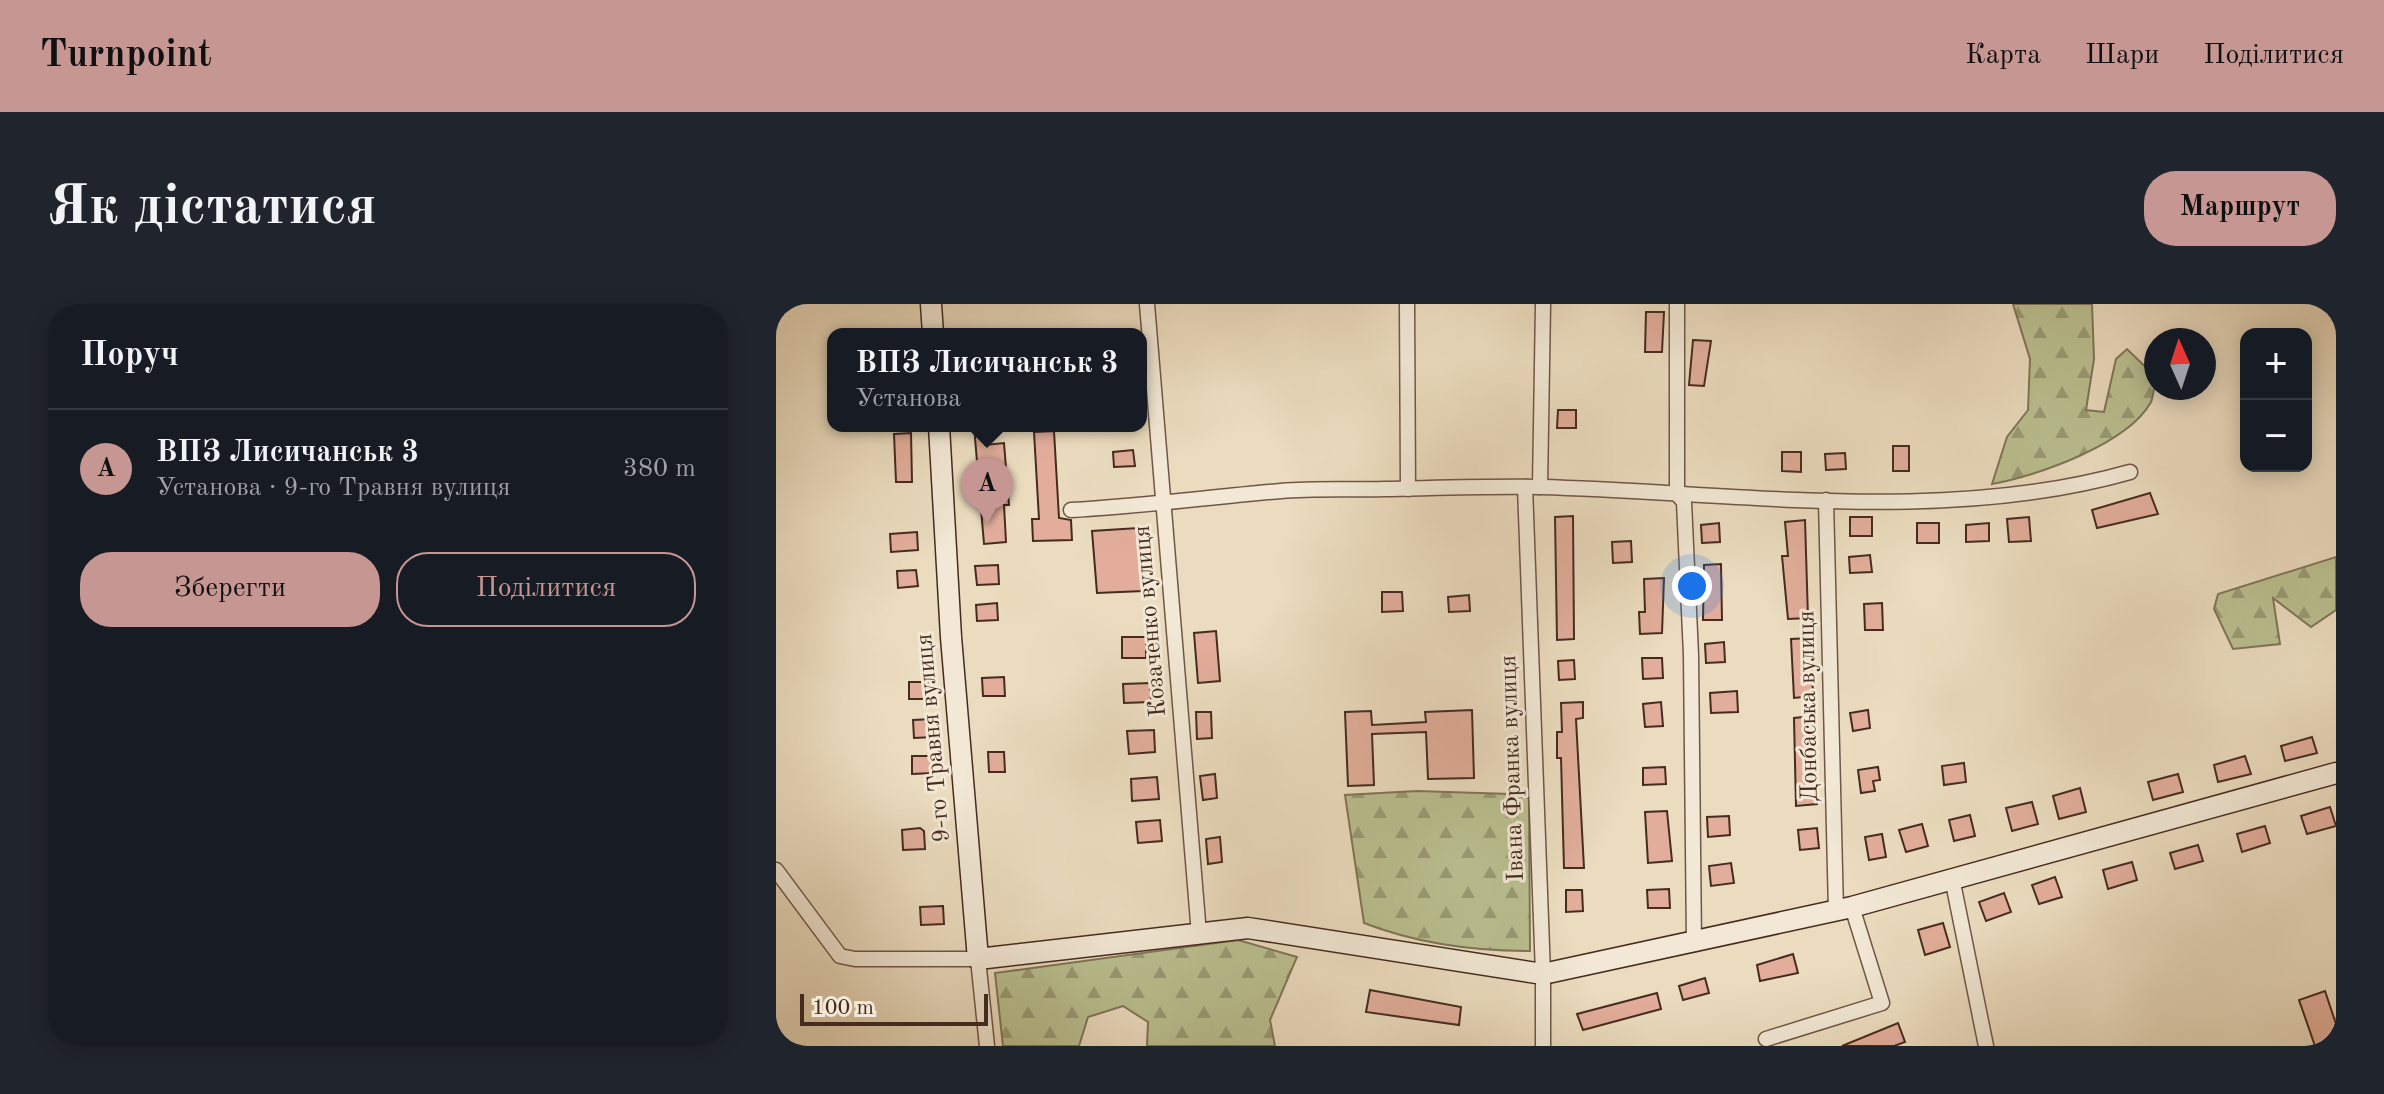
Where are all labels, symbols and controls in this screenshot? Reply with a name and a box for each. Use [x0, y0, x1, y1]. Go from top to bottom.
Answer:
text: Turnpoint [40, 37, 212, 75]
text: Карта [1965, 42, 2041, 70]
text: Шари [2085, 42, 2159, 70]
text: Поділитися [2203, 42, 2344, 70]
button: Маршрут [2144, 171, 2336, 246]
text: Як дістатися [48, 180, 377, 236]
popup [827, 328, 1147, 432]
north arrow [2144, 328, 2216, 400]
map controls [2240, 328, 2312, 472]
button: + [2240, 328, 2312, 400]
text: Поруч [80, 339, 179, 373]
text: ВПЗ Лисичанськ 3 [856, 349, 1118, 379]
text: Установа [856, 386, 961, 412]
button: − [2240, 400, 2312, 472]
text: ВПЗ Лисичанськ 3 [156, 438, 419, 468]
text: A [96, 456, 116, 482]
text: 380 m [623, 456, 696, 482]
pin: A [961, 458, 1013, 524]
text: Установа · 9-го Травня вулиця [156, 475, 510, 501]
street label: Козаченко вулиця [1131, 524, 1171, 718]
button: Зберегти [80, 552, 380, 627]
button: Поділитися [396, 552, 696, 627]
your location [1672, 566, 1712, 606]
street label: Донбаська вулиця [1795, 610, 1823, 802]
street label: 9-го Травня вулиця [913, 633, 955, 843]
street label: Івана Франка вулиця [1497, 654, 1529, 882]
scale bar [800, 990, 988, 1026]
text: 100 m [812, 997, 874, 1019]

